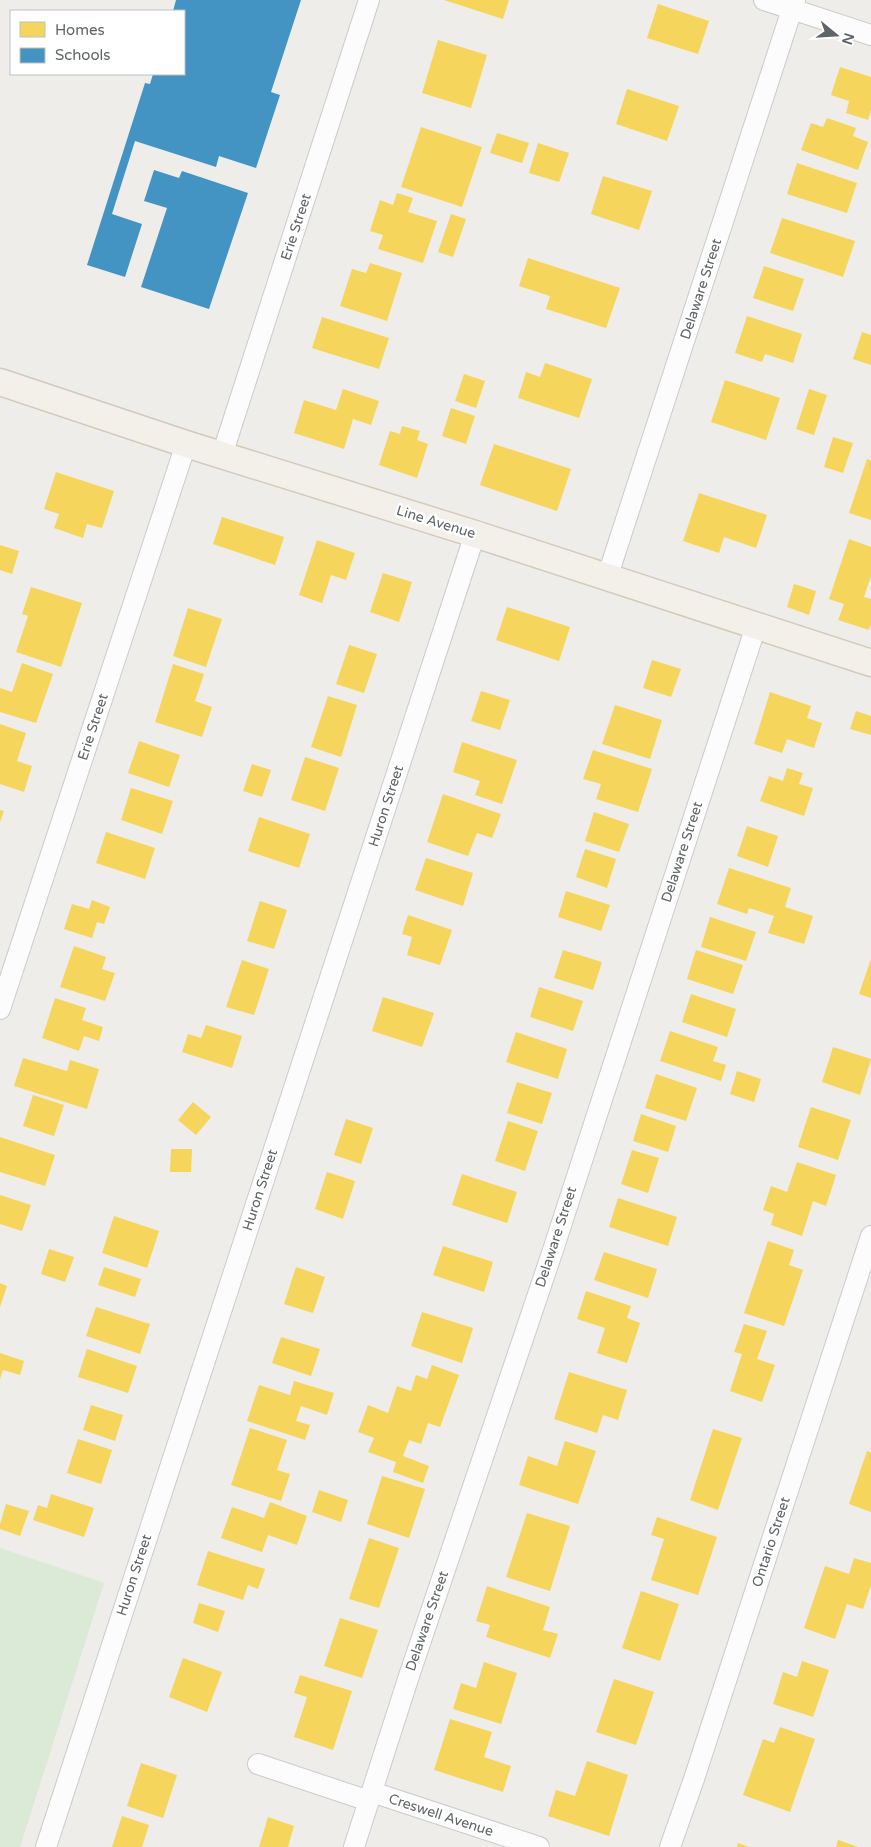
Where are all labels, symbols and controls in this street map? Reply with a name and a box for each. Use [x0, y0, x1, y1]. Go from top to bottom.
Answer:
legend [10, 10, 185, 75]
north arrow [811, 10, 861, 60]
text: Homes [55, 21, 105, 39]
text: N [838, 31, 858, 47]
text: Schools [55, 46, 111, 64]
street label: Erie Street [277, 191, 315, 263]
street label: Delaware Street [677, 236, 726, 342]
street label: Line Avenue [394, 502, 478, 542]
street label: Erie Street [74, 691, 112, 763]
street label: Huron Street [365, 762, 407, 849]
street label: Delaware Street [658, 799, 707, 905]
street label: Huron Street [239, 1146, 281, 1233]
street label: Delaware Street [532, 1184, 581, 1290]
street label: Ontario Street [748, 1494, 794, 1589]
street label: Huron Street [113, 1531, 155, 1618]
street label: Delaware Street [402, 1568, 452, 1673]
street label: Creswell Avenue [387, 1790, 496, 1840]

